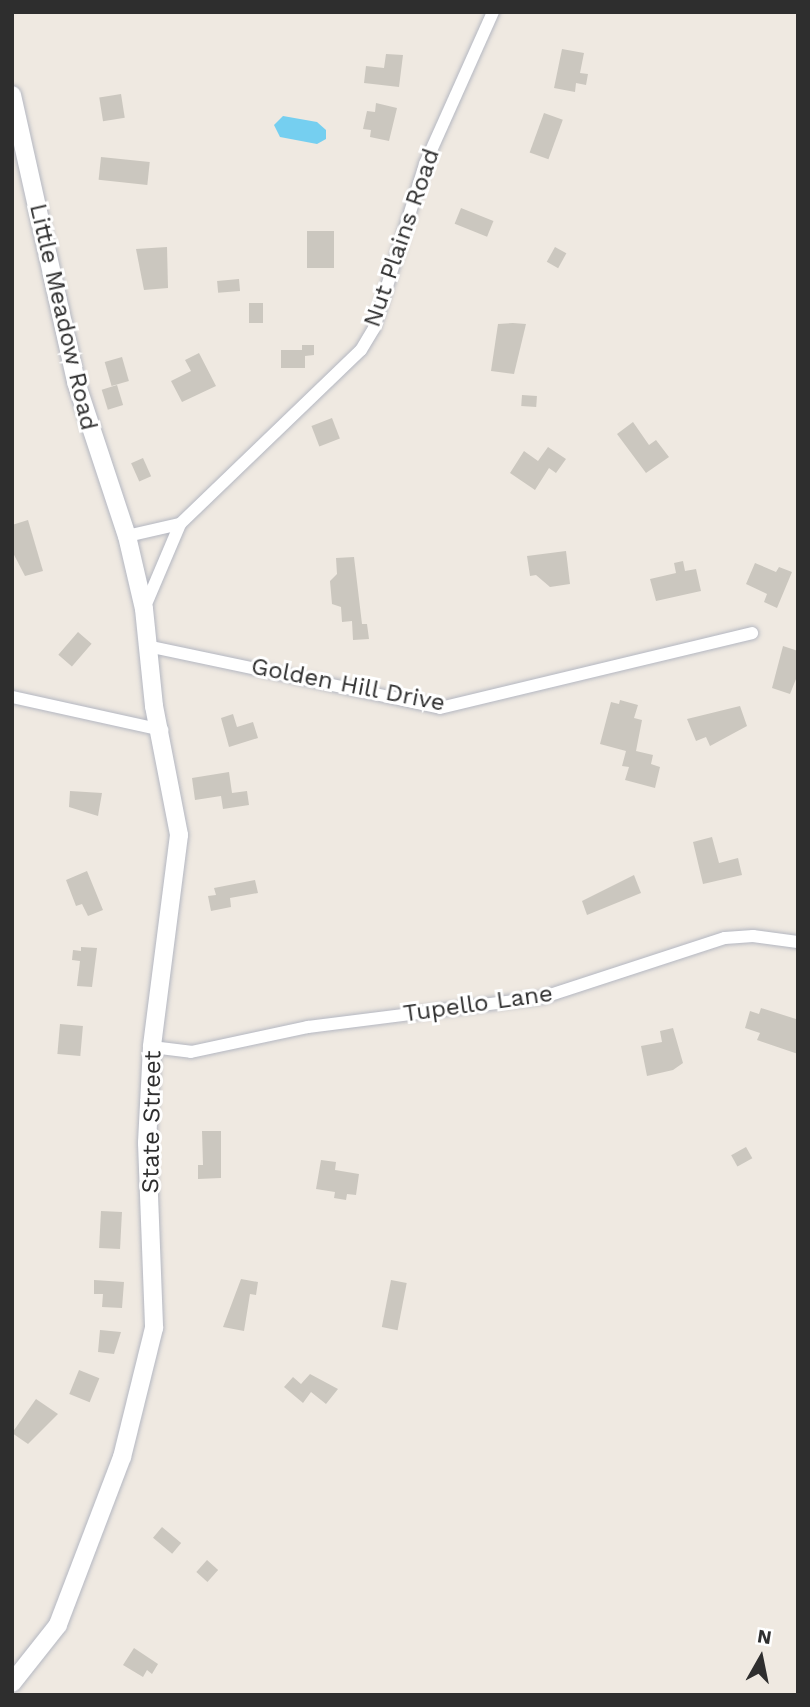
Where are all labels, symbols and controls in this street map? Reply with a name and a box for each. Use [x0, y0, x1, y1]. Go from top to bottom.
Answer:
street label: Nut Plains Road [358, 145, 446, 331]
street label: Little Meadow Road [23, 201, 103, 433]
street label: Golden Hill Drive [248, 652, 448, 718]
street label: Tupello Lane [401, 979, 555, 1029]
street label: State Street [136, 1050, 168, 1194]
north arrow [726, 1623, 796, 1693]
text: N [756, 1624, 773, 1649]

